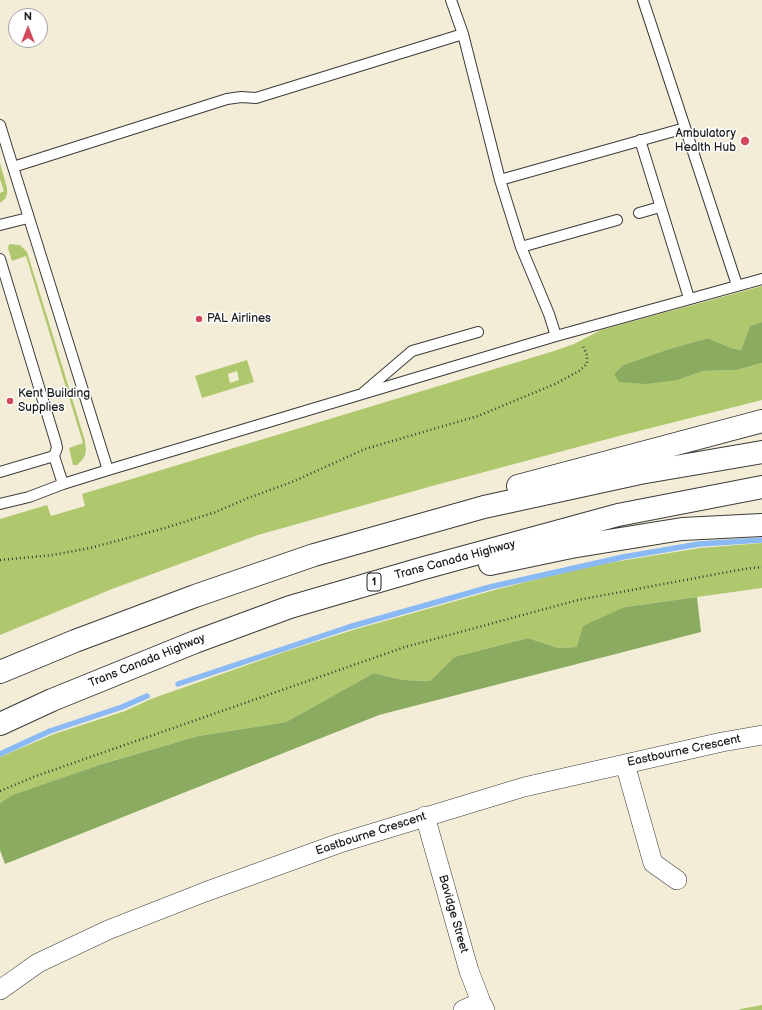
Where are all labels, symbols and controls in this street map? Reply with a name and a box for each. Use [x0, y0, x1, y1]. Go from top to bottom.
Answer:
north arrow [8, 8, 48, 48]
text: N [24, 10, 32, 23]
place label: Ambulatory Health Hub [675, 127, 736, 155]
marker: Ambulatory Health Hub [739, 135, 751, 147]
place label: PAL Airlines [207, 312, 271, 326]
marker: PAL Airlines [194, 314, 204, 324]
place label: Kent Building Supplies [18, 387, 90, 415]
marker: Kent Building Supplies [5, 396, 15, 406]
street label: Trans Canada Highway [393, 537, 517, 583]
road number: 1 [367, 573, 381, 591]
street label: Trans Canada Highway [87, 631, 207, 691]
street label: Eastbourne Crescent [626, 732, 742, 770]
street label: Eastbourne Crescent [314, 809, 428, 859]
street label: Bavidge Street [435, 873, 471, 955]

